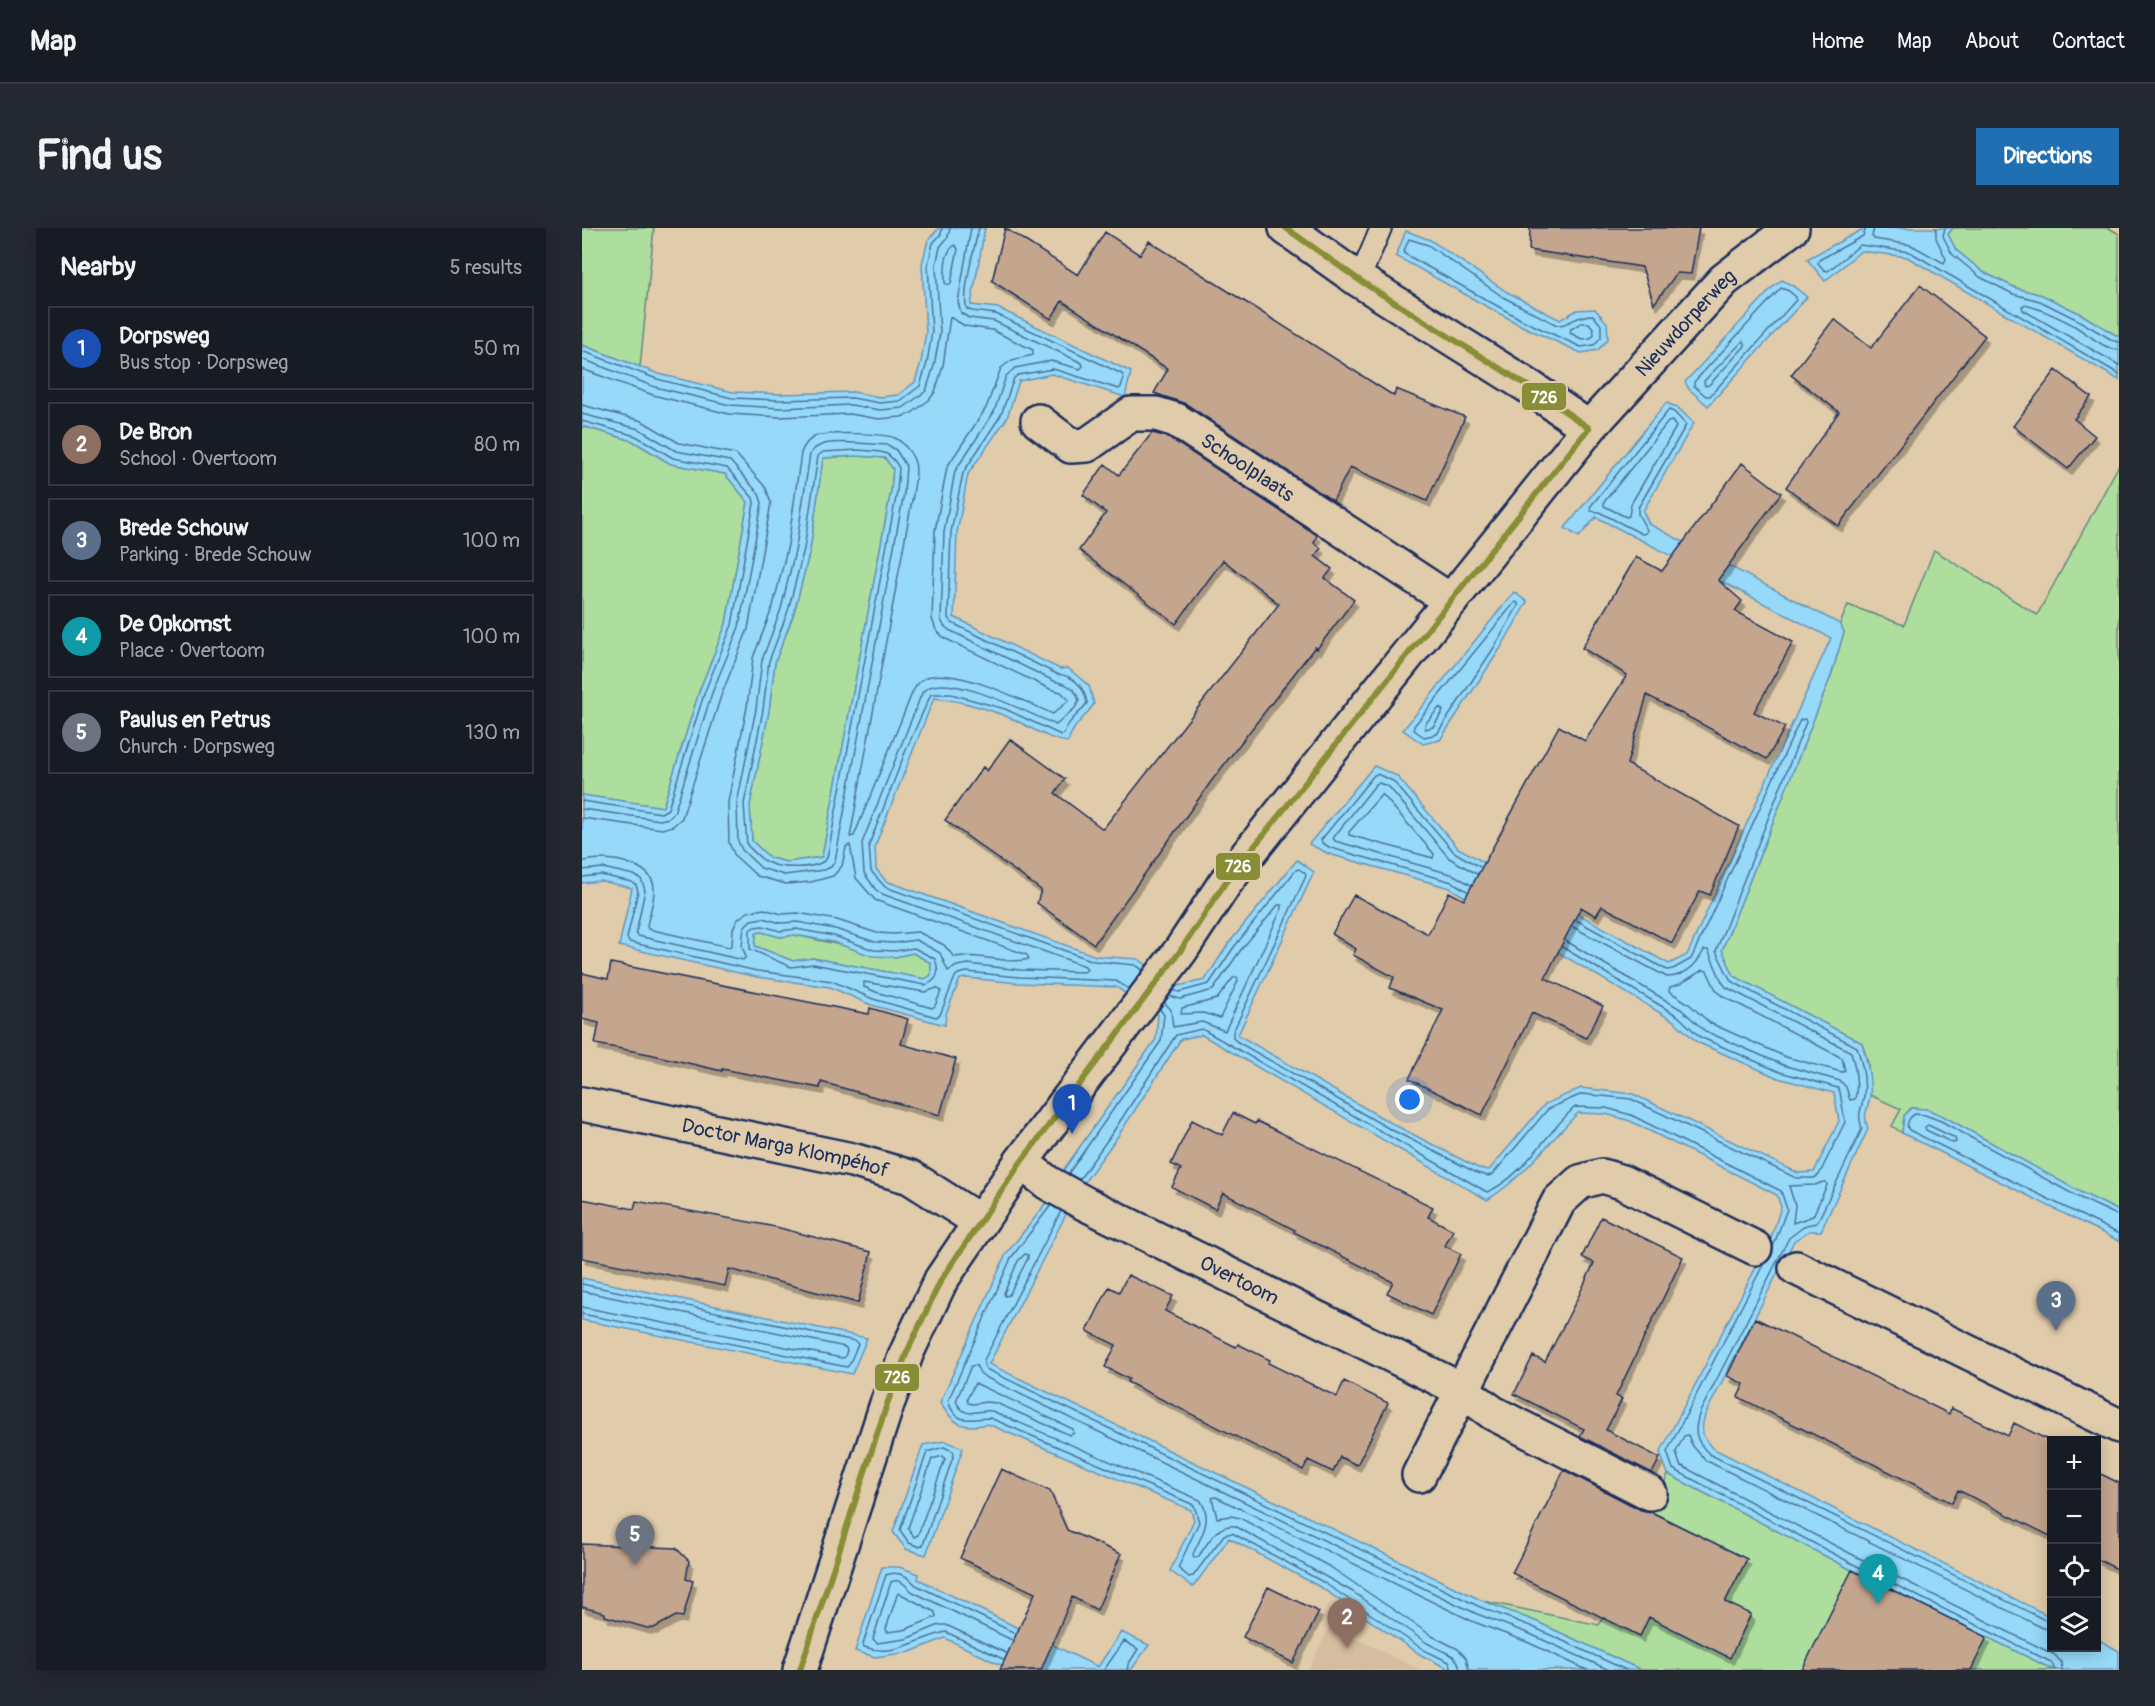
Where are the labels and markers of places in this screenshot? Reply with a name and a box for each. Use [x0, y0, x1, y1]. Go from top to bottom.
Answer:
pin: 1 [1052, 1084, 1092, 1134]
pin: 3 [2036, 1282, 2076, 1331]
pin: 5 [616, 1516, 654, 1565]
pin: 4 [1858, 1554, 1898, 1604]
pin: 2 [1328, 1598, 1366, 1648]

